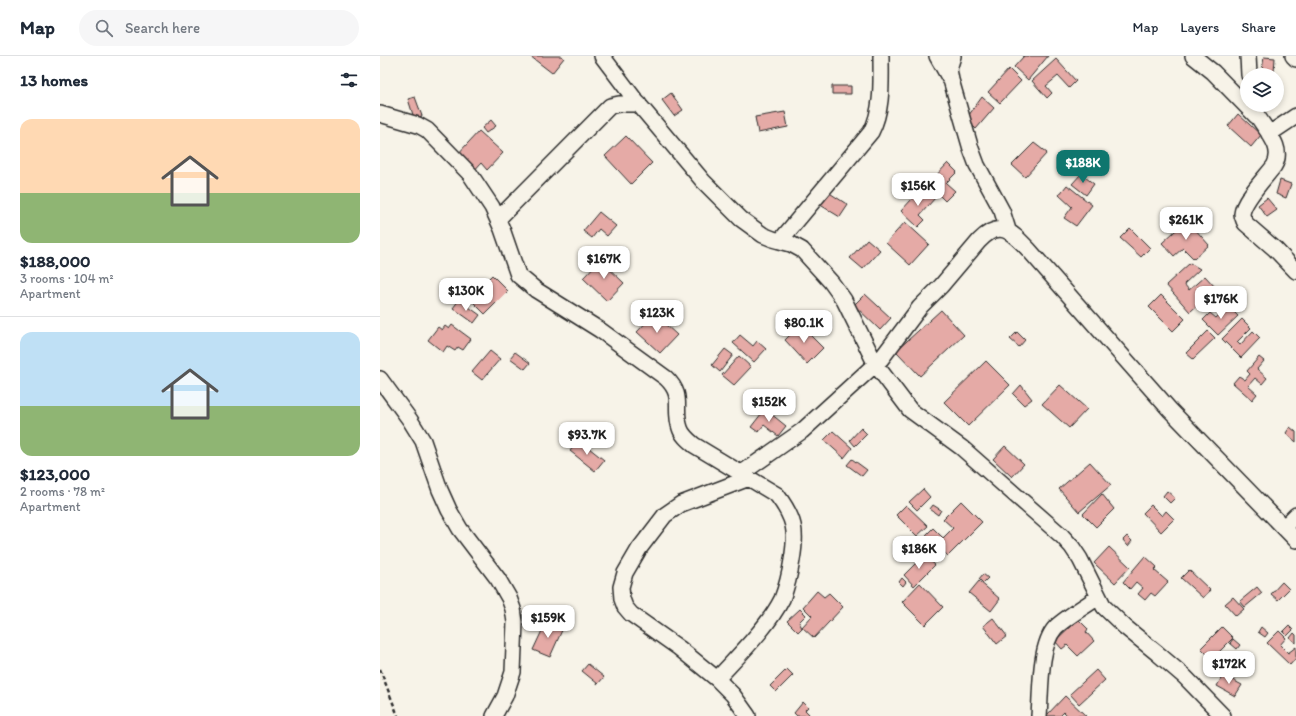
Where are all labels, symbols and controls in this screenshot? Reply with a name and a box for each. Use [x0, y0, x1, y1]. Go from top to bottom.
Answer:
search box [79, 10, 359, 46]
text: Map [20, 16, 55, 39]
icon: search [93, 17, 115, 39]
text: Search here [125, 19, 200, 37]
text: Map [1133, 19, 1158, 36]
text: Layers [1180, 19, 1219, 36]
text: Share [1241, 19, 1276, 36]
map controls [1240, 68, 1284, 112]
button: layers [1240, 68, 1284, 112]
icon: filters [338, 69, 360, 91]
text: 13 homes [20, 70, 88, 90]
icon: home [154, 145, 226, 217]
pin: $188K [1055, 150, 1111, 184]
text: $188K [1065, 155, 1101, 170]
pin: $156K [890, 173, 946, 207]
text: $156K [901, 178, 935, 193]
pin: $261K [1158, 207, 1214, 241]
text: $261K [1169, 212, 1203, 227]
pin: $167K [576, 246, 632, 280]
text: $188,000 [20, 251, 91, 271]
text: $167K [587, 251, 621, 266]
text: 3 rooms · 104 m² [20, 271, 113, 286]
pin: $130K [438, 278, 494, 312]
text: $130K [448, 283, 484, 298]
text: Apartment [20, 286, 81, 301]
pin: $176K [1193, 286, 1249, 320]
text: $176K [1204, 291, 1238, 306]
pin: $123K [629, 300, 685, 334]
text: $123K [640, 305, 674, 320]
pin: $80.1K [771, 310, 837, 344]
text: $80.1K [784, 315, 824, 330]
icon: home [154, 358, 226, 430]
pin: $152K [741, 389, 797, 423]
text: $152K [752, 394, 786, 409]
pin: $93.7K [554, 422, 620, 456]
text: $93.7K [568, 427, 606, 442]
text: $123,000 [20, 464, 90, 484]
text: 2 rooms · 78 m² [20, 484, 105, 499]
text: Apartment [20, 499, 81, 514]
pin: $186K [891, 536, 947, 570]
text: $186K [902, 541, 936, 556]
pin: $159K [520, 605, 576, 639]
text: $159K [531, 610, 565, 625]
pin: $172K [1201, 651, 1257, 685]
text: $172K [1212, 656, 1246, 671]

